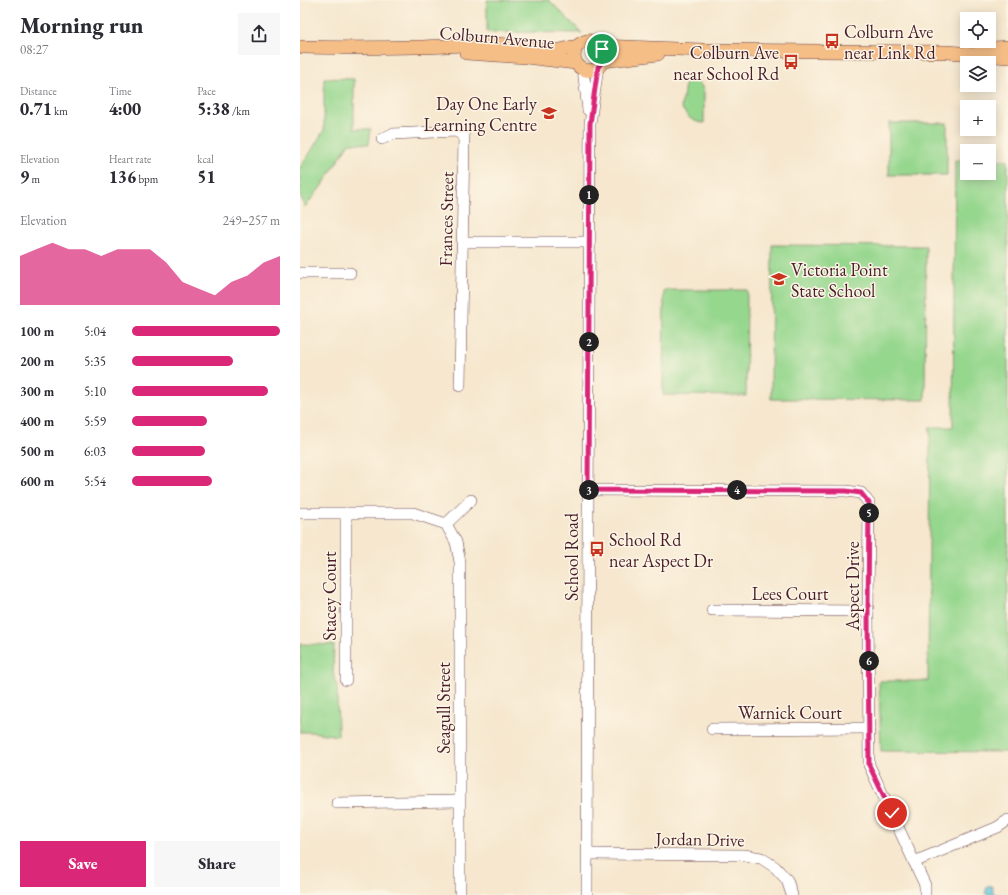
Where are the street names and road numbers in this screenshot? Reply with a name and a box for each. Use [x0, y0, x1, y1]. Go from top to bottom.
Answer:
street label: Colburn Avenue [439, 21, 555, 53]
street label: Frances Street [434, 171, 458, 267]
street label: School Road [560, 512, 583, 601]
street label: Aspect Drive [841, 541, 864, 632]
street label: Stacey Court [318, 551, 341, 641]
street label: Lees Court [752, 582, 829, 605]
street label: Seagull Street [432, 662, 455, 754]
street label: Warnick Court [738, 701, 842, 724]
street label: Jordan Drive [653, 827, 745, 851]

